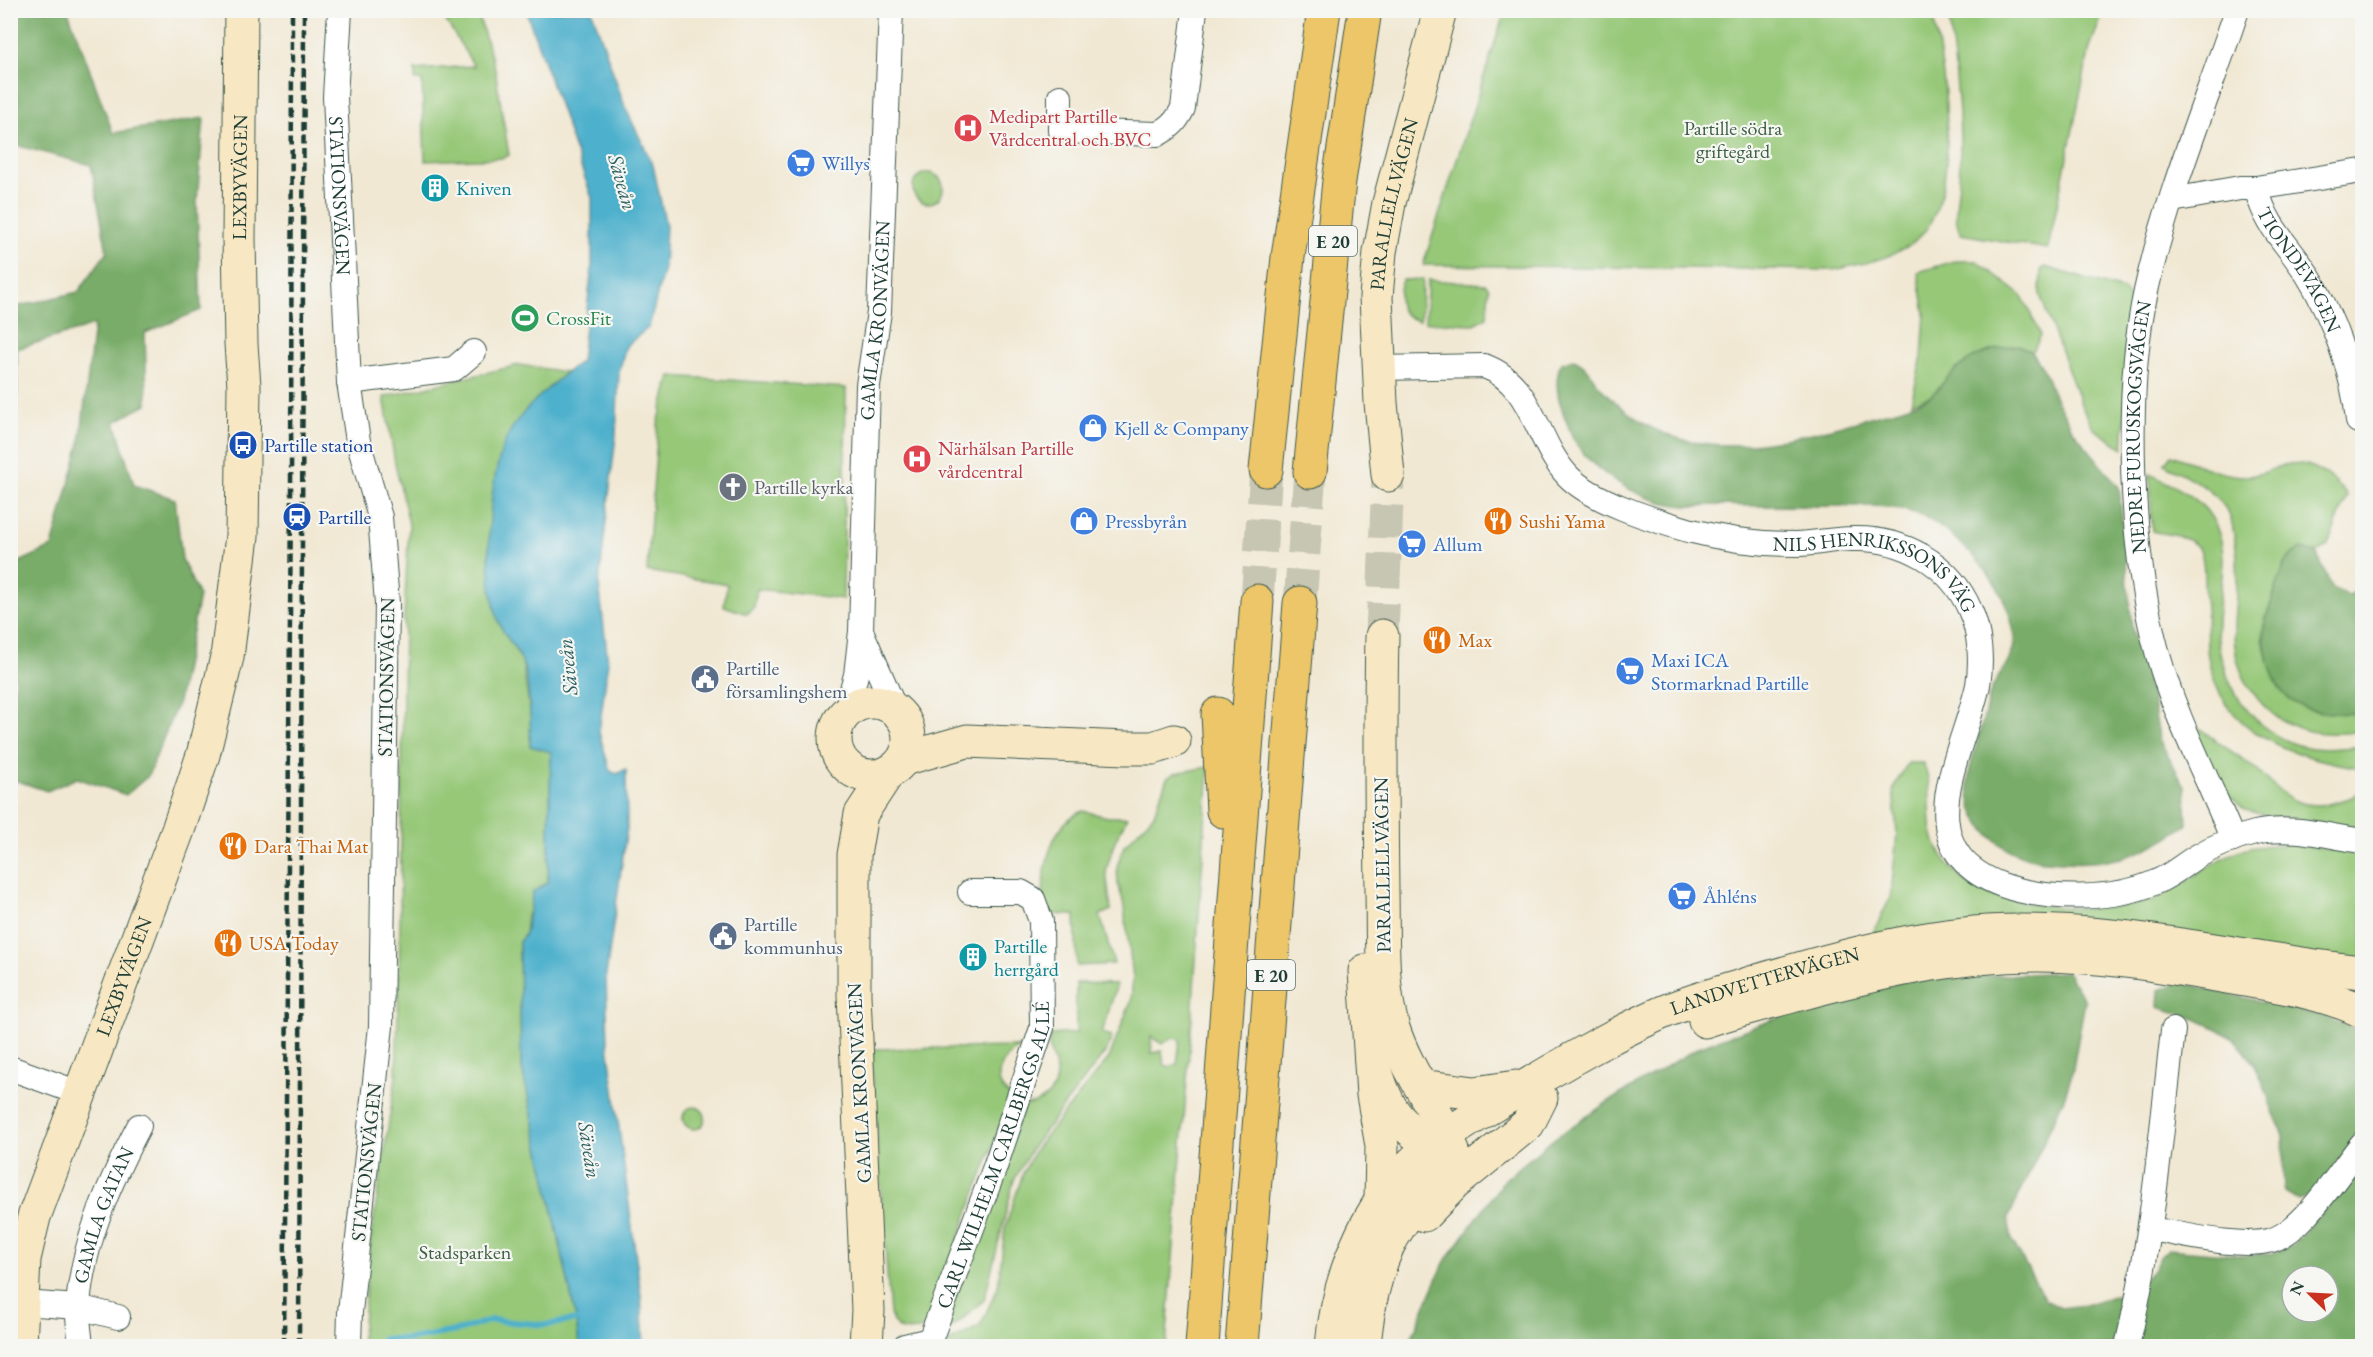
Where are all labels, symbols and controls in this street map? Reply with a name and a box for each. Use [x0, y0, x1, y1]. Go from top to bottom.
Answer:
place label: Medipart Partille Vårdcentral och BVC [989, 103, 1151, 152]
hospital icon: Medipart Partille Vårdcentral och BVC [952, 112, 984, 144]
street label: LEXBYVÄGEN [226, 114, 253, 240]
street label: STATIONSVÄGEN [323, 115, 357, 276]
street label: PARALLELLVÄGEN [1364, 115, 1424, 292]
park label: Partille södra griftegård [1684, 115, 1782, 164]
supermarket icon: Willys [785, 147, 817, 179]
water label: Säveån [602, 150, 644, 213]
place label: Willys [822, 150, 870, 176]
building icon: Kniven [419, 172, 451, 204]
place label: Kniven [456, 175, 512, 201]
street label: TIONDEVÄGEN [2251, 202, 2347, 336]
street label: GAMLA KRONVÄGEN [854, 220, 896, 421]
road number: E 20 [1309, 226, 1357, 256]
street label: NEDRE FURUSKOGSVÄGEN [2120, 298, 2157, 555]
sports icon: CrossFit [509, 302, 541, 334]
place label: CrossFit [546, 305, 612, 331]
shop icon: Kjell & Company [1077, 412, 1109, 444]
place label: Kjell & Company [1114, 415, 1249, 441]
bus stop icon: Partille station [227, 429, 259, 461]
place label: Partille station [264, 432, 374, 458]
place label: Närhälsan Partille vårdcentral [938, 435, 1074, 484]
hospital icon: Närhälsan Partille vårdcentral [901, 443, 933, 475]
church icon: Partille kyrka [717, 471, 749, 503]
place label: Partille kyrka [754, 474, 853, 500]
station icon: Partille [281, 501, 313, 533]
place label: Partille [318, 504, 371, 530]
shop icon: Pressbyrån [1068, 505, 1100, 537]
restaurant icon: Sushi Yama [1482, 505, 1514, 537]
place label: Pressbyrån [1105, 508, 1188, 534]
place label: Sushi Yama [1519, 508, 1606, 534]
street label: NILS HENRIKSSONS VÄG [1772, 526, 1982, 617]
supermarket icon: Allum [1396, 528, 1428, 560]
place label: Allum [1432, 531, 1483, 557]
street label: STATIONSVÄGEN [372, 597, 400, 757]
restaurant icon: Max [1421, 624, 1453, 656]
place label: Max [1458, 627, 1493, 653]
water label: Säveån [551, 637, 584, 698]
place label: Maxi ICA Stormarknad Partille [1651, 647, 1809, 696]
place label: Partille församlingshem [726, 655, 848, 704]
supermarket icon: Maxi ICA Stormarknad Partille [1614, 655, 1646, 687]
public building icon: Partille församlingshem [689, 663, 721, 695]
street label: PARALLELLVÄGEN [1367, 777, 1397, 953]
restaurant icon: Dara Thai Mat [217, 830, 249, 862]
place label: Dara Thai Mat [254, 833, 369, 859]
supermarket icon: Åhléns [1666, 880, 1698, 912]
place label: Åhléns [1702, 883, 1757, 909]
place label: Partille kommunhus [744, 911, 843, 960]
street label: LEXBYVÄGEN [89, 913, 158, 1040]
public building icon: Partille kommunhus [707, 920, 739, 952]
restaurant icon: USA Today [212, 927, 244, 959]
place label: USA Today [249, 930, 339, 956]
place label: Partille herrgård [994, 933, 1060, 982]
street label: LANDVETTERVÄGEN [1666, 940, 1862, 1021]
building icon: Partille herrgård [957, 941, 989, 973]
road number: E 20 [1247, 960, 1295, 990]
street label: GAMLA KRONVÄGEN [841, 982, 877, 1184]
street label: CARL WILHELM CARLBERGS ALLÉ [930, 1001, 1056, 1312]
street label: STATIONSVÄGEN [345, 1081, 387, 1243]
water label: Säveån [572, 1119, 608, 1180]
street label: GAMLA GATAN [68, 1142, 140, 1286]
park label: Stadsparken [419, 1239, 512, 1265]
north arrow [2280, 1264, 2340, 1324]
text: N [2285, 1278, 2309, 1298]

